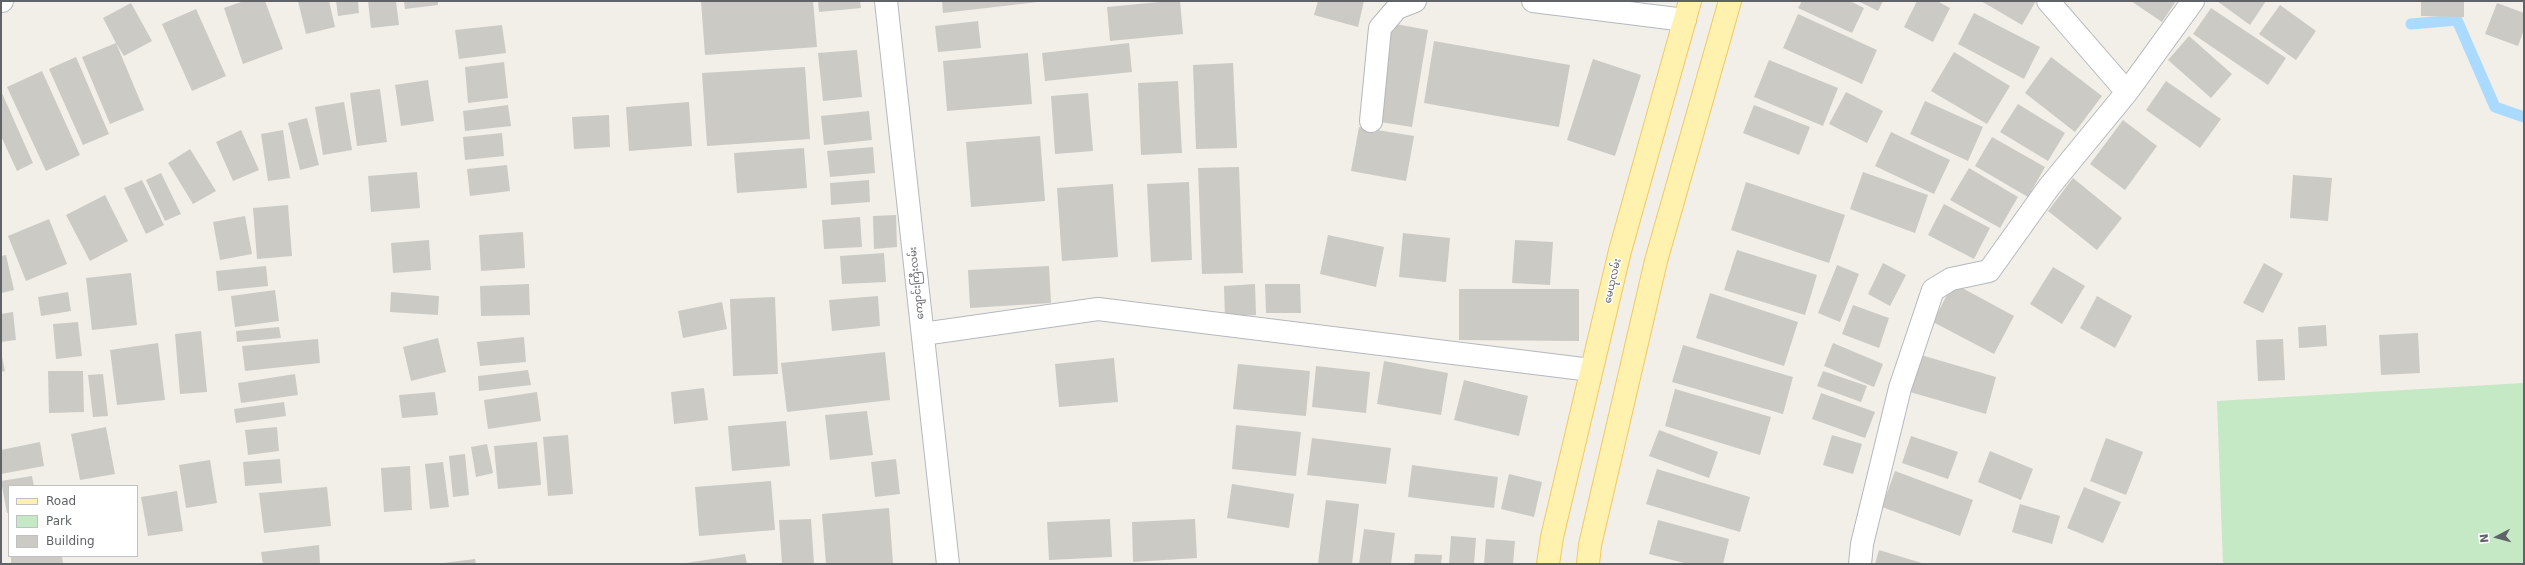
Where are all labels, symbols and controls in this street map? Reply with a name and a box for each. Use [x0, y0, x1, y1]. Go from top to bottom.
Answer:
street label: ကျောင်းကြီးလမ်း [907, 246, 927, 320]
street label: မေယုလမ်း [1602, 257, 1624, 305]
legend [8, 485, 138, 557]
text: Road [46, 494, 76, 508]
text: Park [46, 514, 72, 528]
north arrow [2477, 517, 2517, 557]
text: N [2478, 533, 2492, 544]
text: Building [46, 534, 95, 548]

